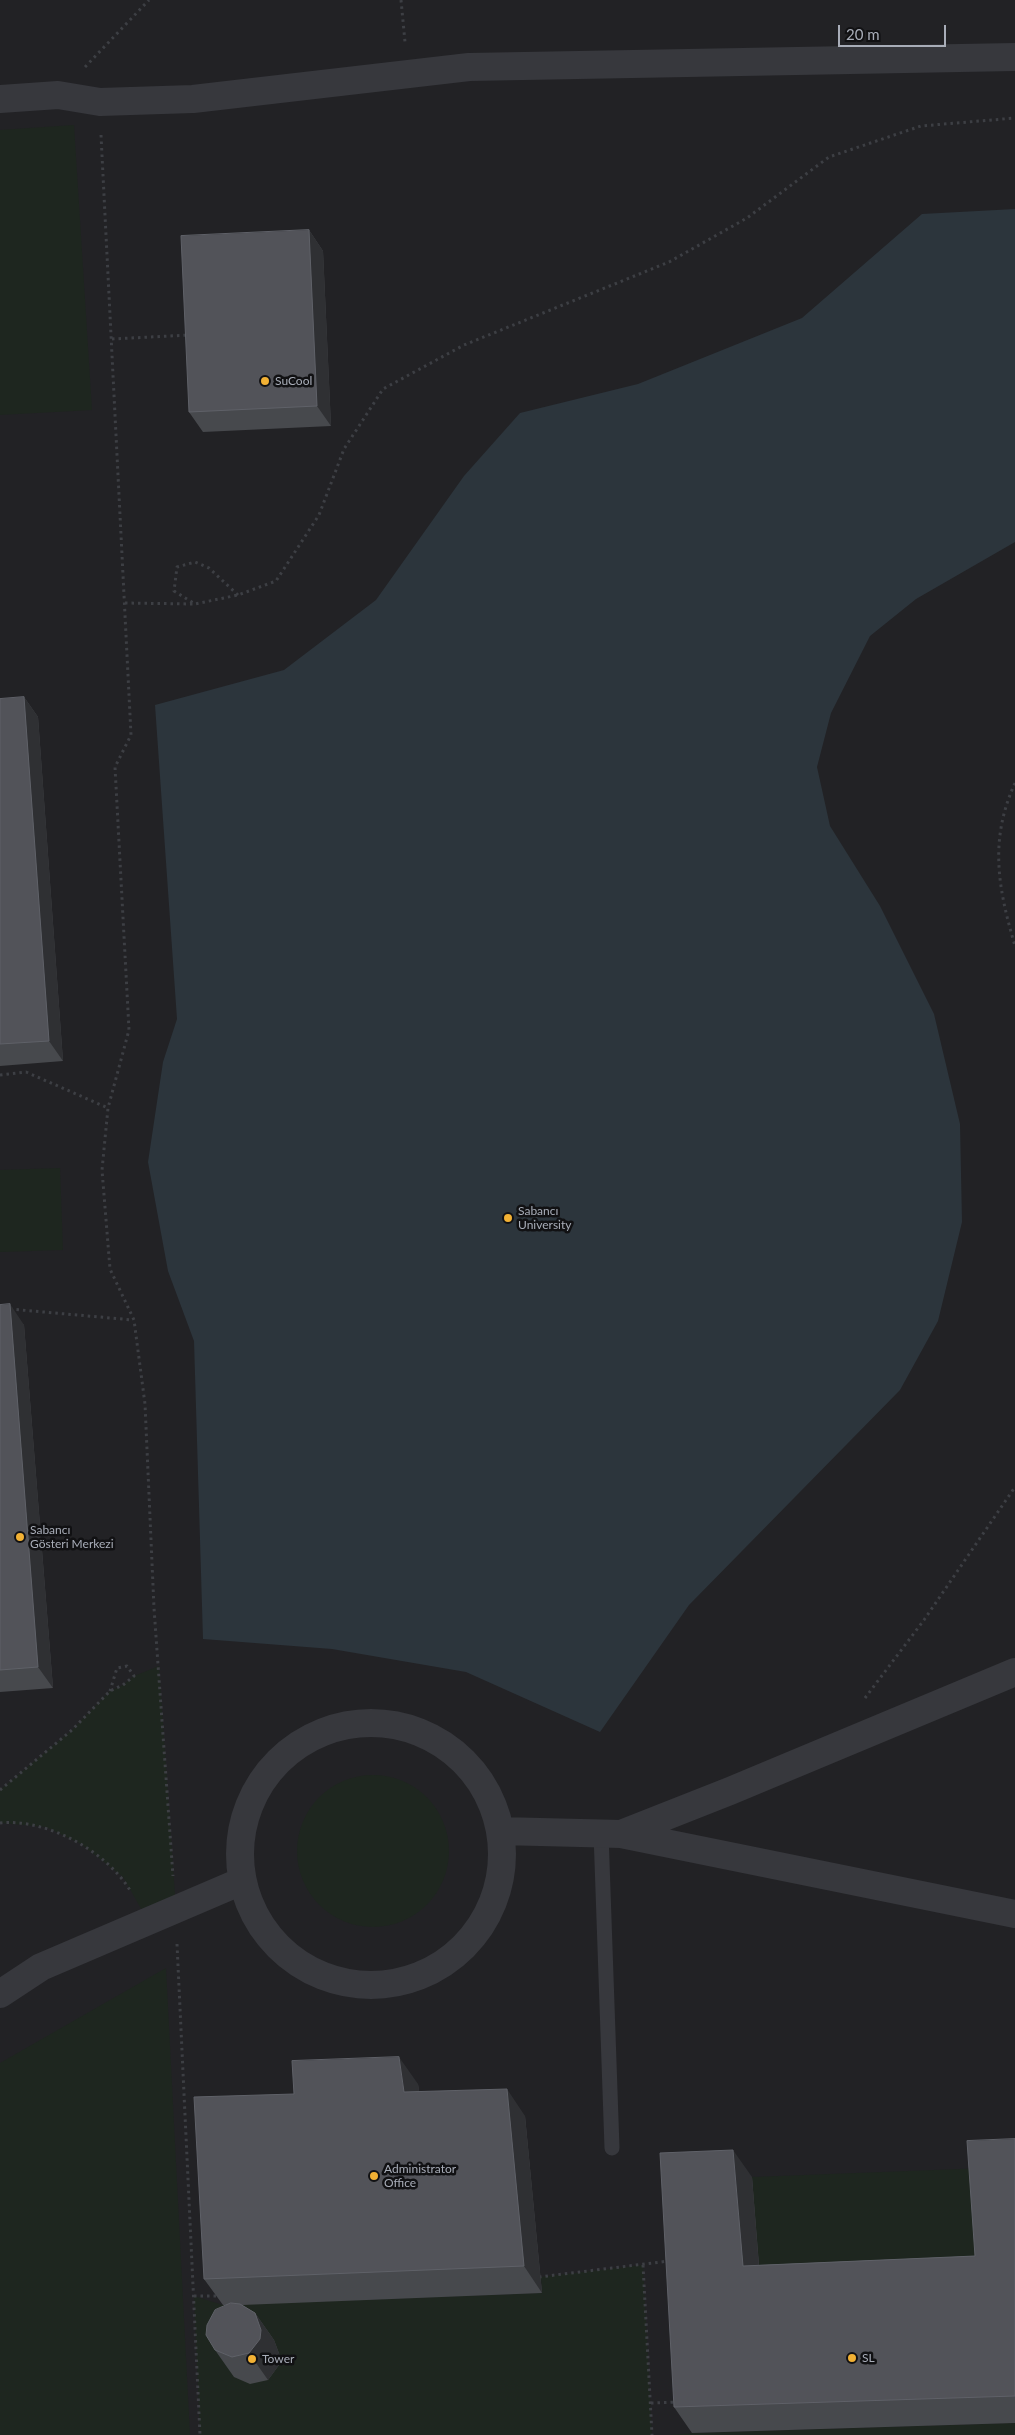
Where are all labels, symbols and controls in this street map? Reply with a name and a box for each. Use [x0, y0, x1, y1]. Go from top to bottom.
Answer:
scale bar [840, 15, 948, 47]
text: 20 m [846, 25, 880, 43]
place label: SuCool [275, 374, 312, 388]
marker: SuCool [259, 375, 271, 387]
place label: Sabancı University [518, 1204, 571, 1232]
marker: Sabancı University [502, 1212, 514, 1224]
place label: Sabancı Gösteri Merkezi [30, 1523, 114, 1551]
marker: Sabancı Gösteri Merkezi [14, 1531, 26, 1543]
place label: Administrator Office [384, 2162, 456, 2190]
marker: Administrator Office [368, 2170, 380, 2182]
place label: SL [862, 2351, 875, 2365]
place label: Tower [262, 2352, 294, 2366]
marker: SL [846, 2352, 858, 2364]
marker: Tower [246, 2353, 258, 2365]

